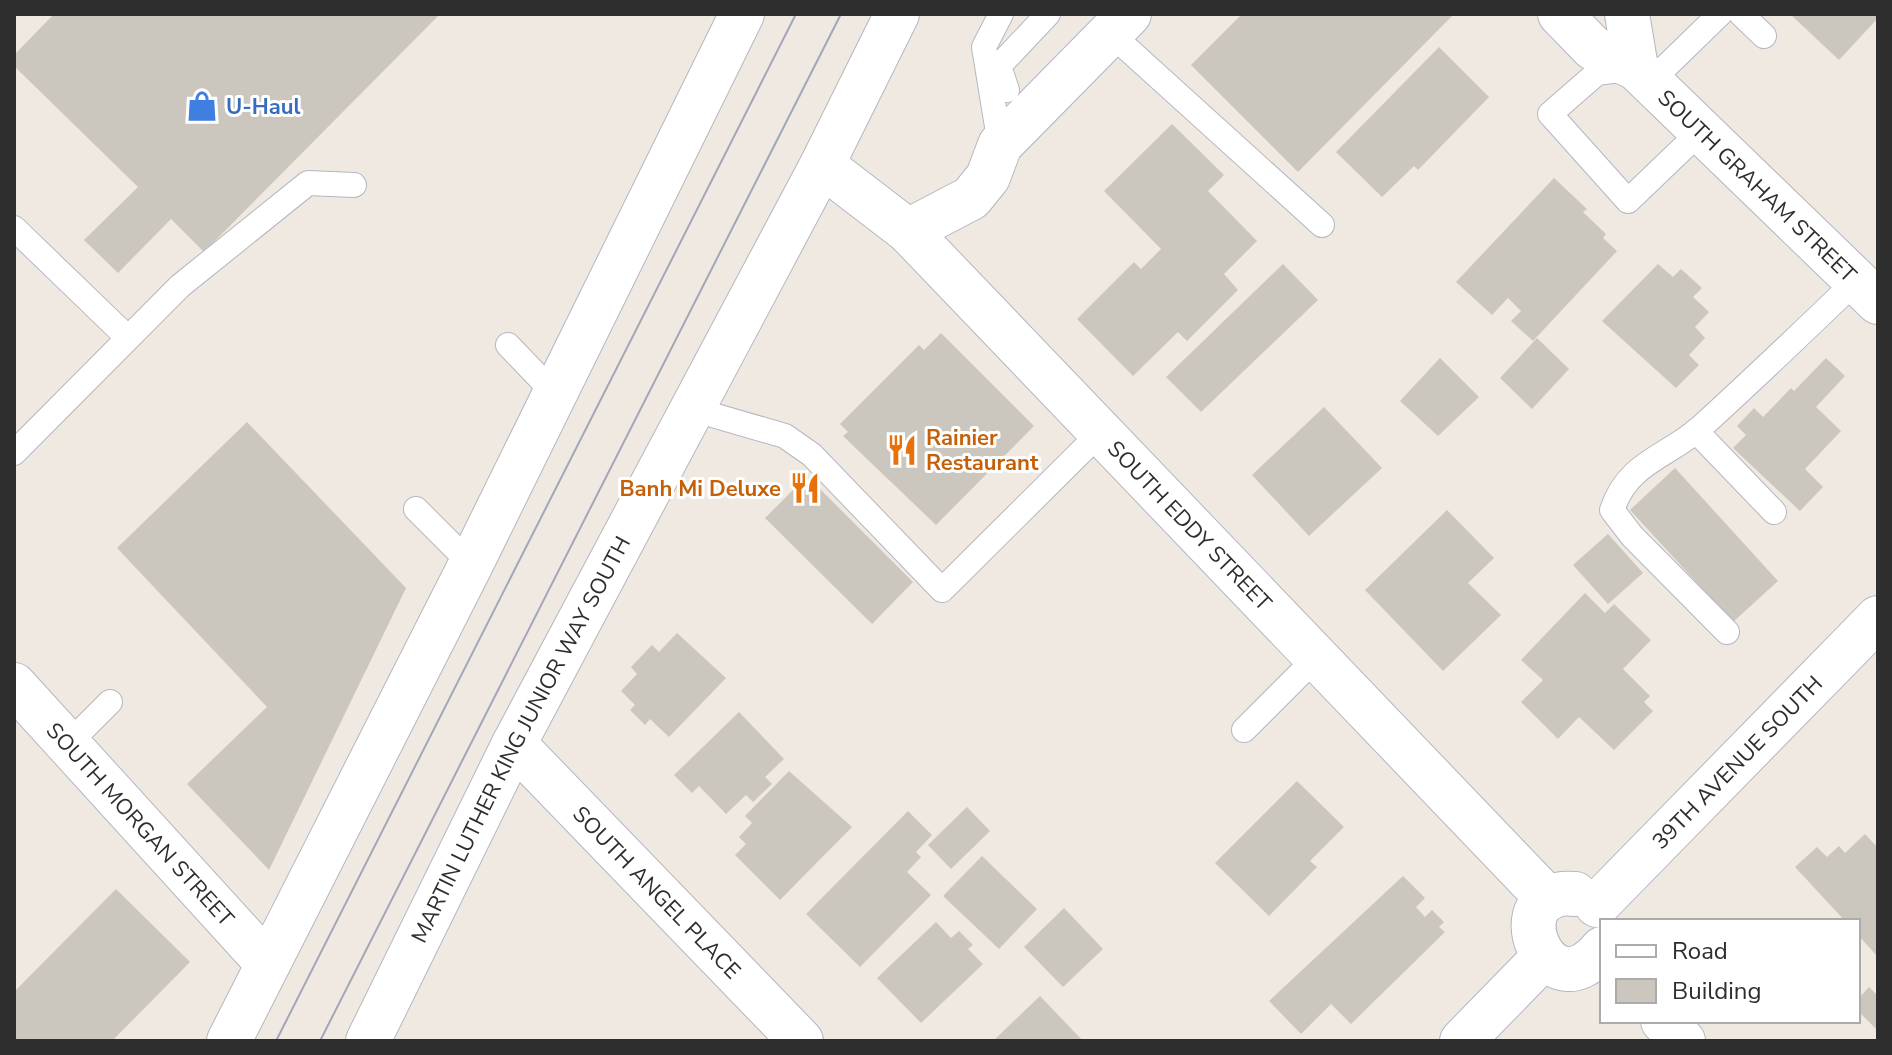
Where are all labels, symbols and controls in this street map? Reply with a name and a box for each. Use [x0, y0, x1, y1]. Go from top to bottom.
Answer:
street label: SOUTH GRAHAM STREET [1651, 83, 1863, 290]
shop icon: U-Haul [185, 89, 219, 123]
place label: U-Haul [226, 92, 301, 122]
place label: Rainier Restaurant [926, 423, 1039, 478]
restaurant icon: Rainier Restaurant [885, 433, 919, 467]
street label: SOUTH EDDY STREET [1101, 434, 1278, 618]
restaurant icon: Banh Mi Deluxe [788, 471, 822, 505]
place label: Banh Mi Deluxe [619, 474, 781, 504]
street label: MARTIN LUTHER KING JUNIOR WAY SOUTH [405, 531, 638, 948]
street label: 39TH AVENUE SOUTH [1646, 669, 1830, 856]
street label: SOUTH MORGAN STREET [39, 716, 241, 934]
street label: SOUTH ANGEL PLACE [566, 800, 747, 986]
legend [1600, 919, 1860, 1023]
text: Road [1672, 935, 1728, 967]
text: Building [1672, 975, 1762, 1007]

